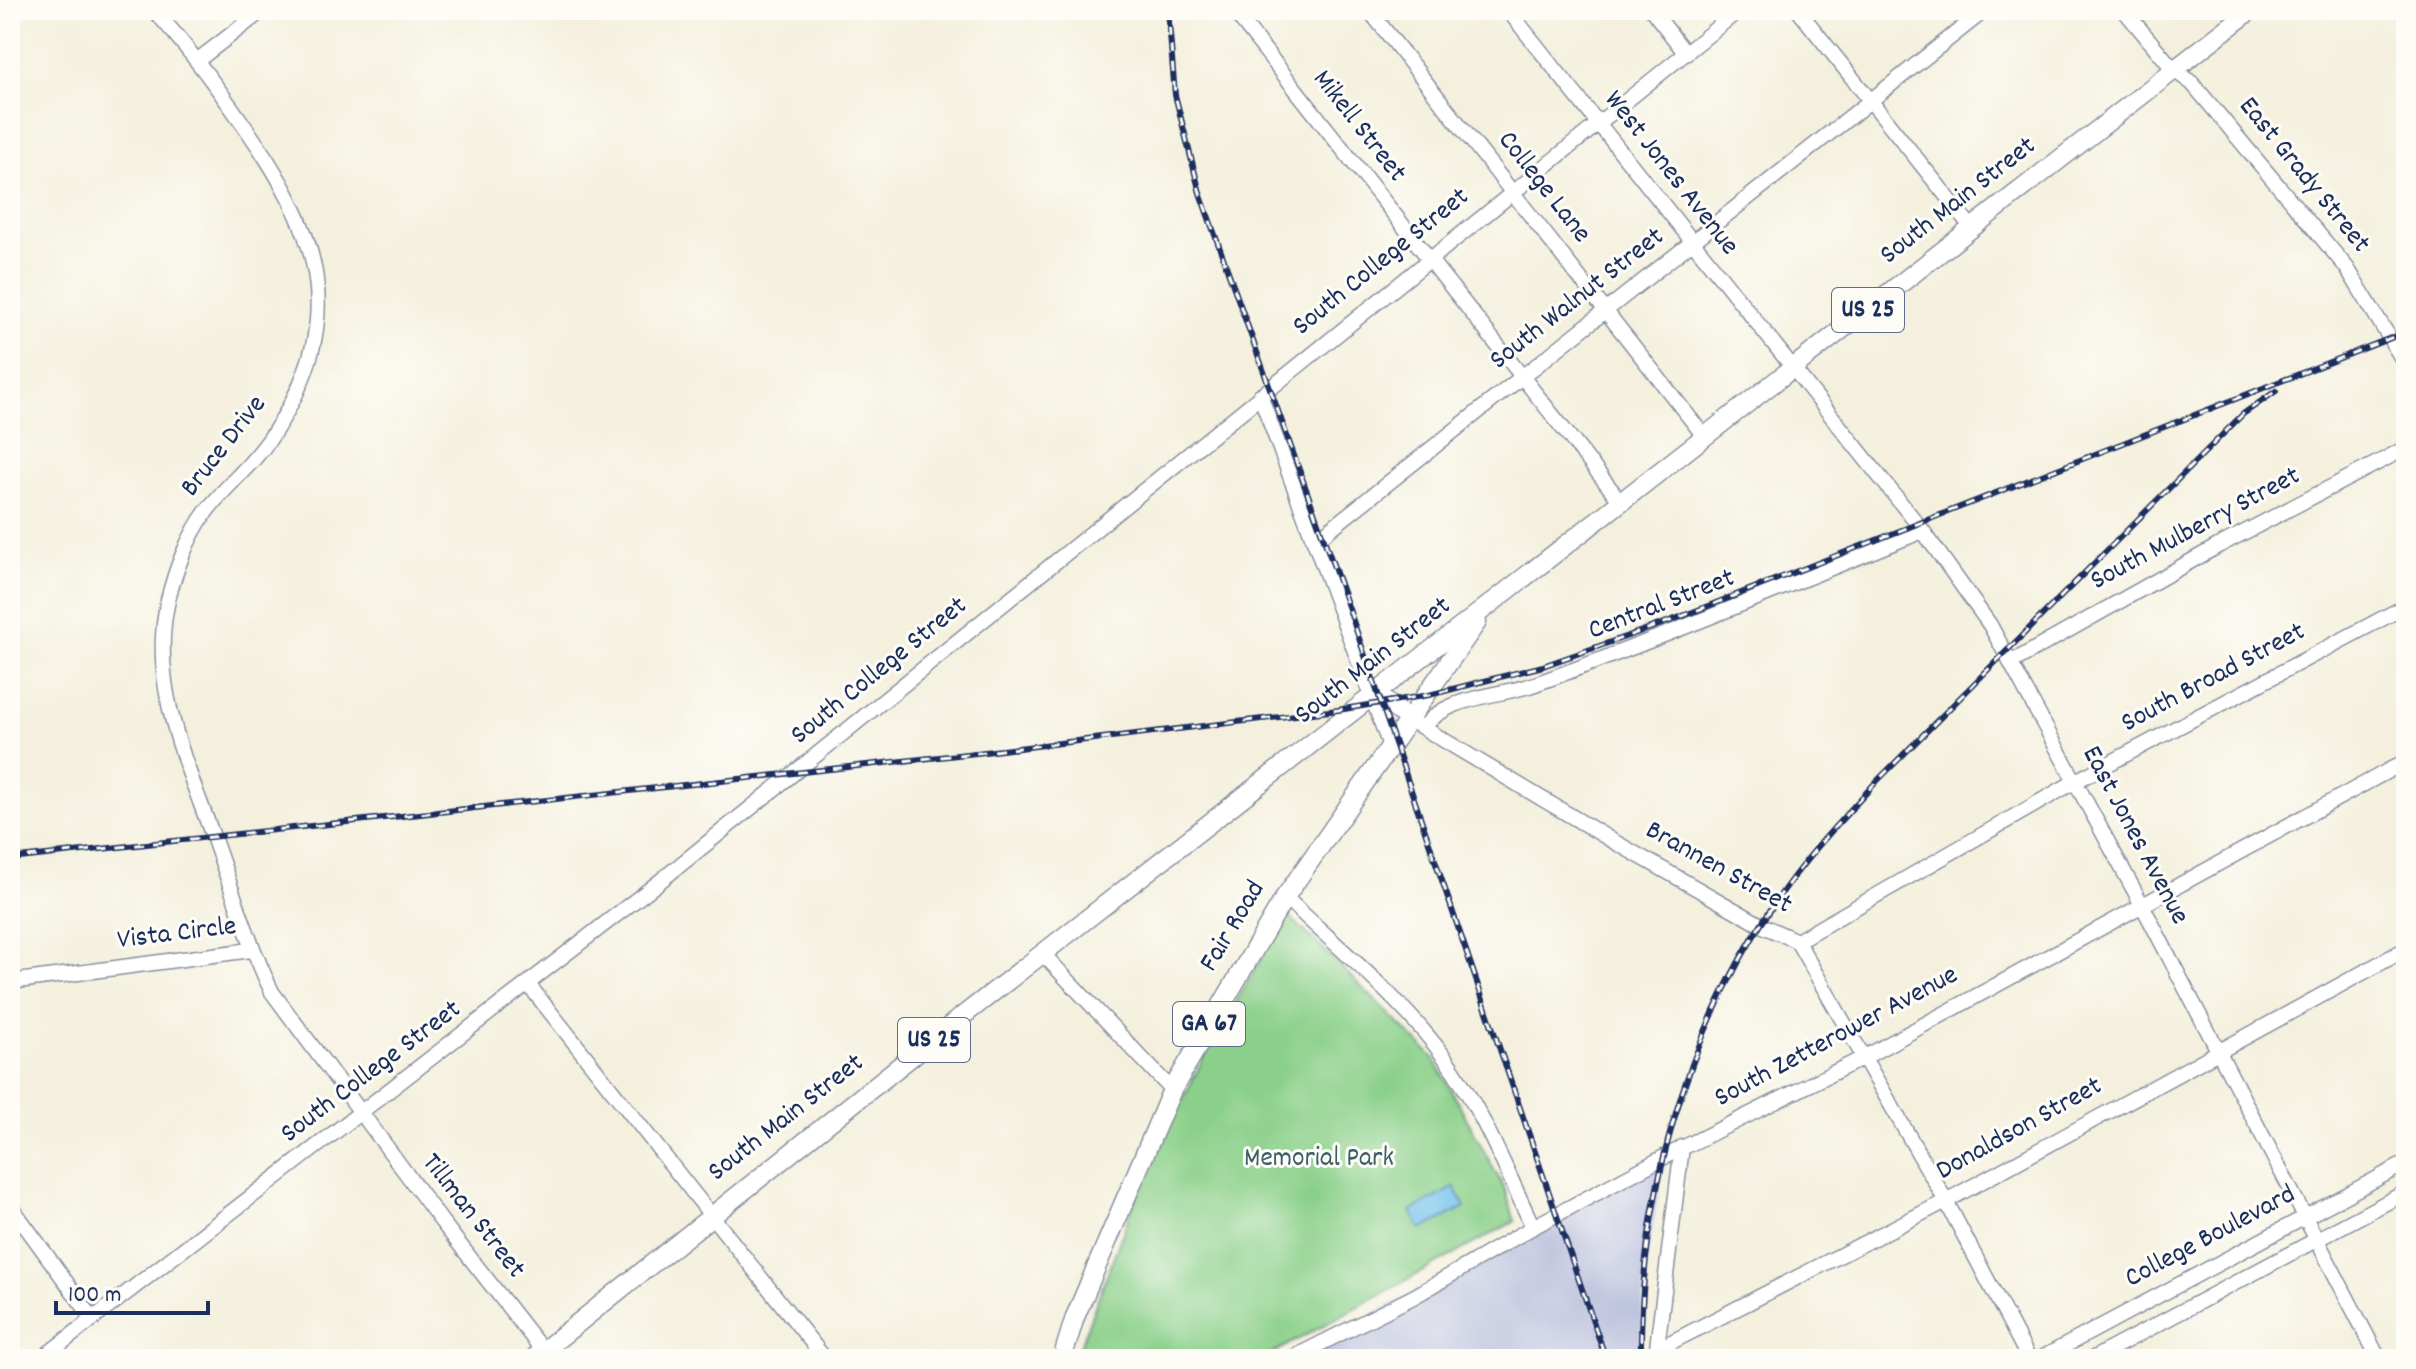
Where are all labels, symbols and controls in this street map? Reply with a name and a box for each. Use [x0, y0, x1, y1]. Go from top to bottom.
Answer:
street label: Mikell Street [1301, 62, 1415, 192]
street label: West Jones Avenue [1593, 83, 1747, 265]
street label: East Grady Street [2227, 89, 2379, 263]
street label: College Lane [1486, 123, 1600, 253]
street label: South Main Street [1872, 128, 2046, 276]
street label: South College Street [1285, 179, 1479, 347]
street label: South Walnut Street [1482, 219, 1674, 381]
road number: US 25 [1832, 288, 1904, 332]
street label: Bruce Drive [172, 388, 278, 506]
street label: South Mulberry Street [2084, 458, 2308, 602]
street label: Central Street [1583, 560, 1741, 652]
street label: South College Street [783, 588, 977, 756]
street label: South Main Street [1287, 588, 1461, 736]
street label: South Broad Street [2115, 614, 2313, 744]
street label: East Jones Avenue [2070, 740, 2198, 932]
street label: Brannen Street [1637, 812, 1799, 926]
street label: Fair Road [1191, 874, 1277, 980]
street label: Vista Circle [115, 908, 239, 962]
street label: South Zetterower Avenue [1708, 957, 1966, 1119]
street label: South College Street [273, 992, 471, 1154]
road number: GA 67 [1173, 1002, 1245, 1046]
road number: US 25 [898, 1018, 970, 1062]
street label: South Main Street [700, 1045, 874, 1193]
street label: Donaldson Street [1930, 1068, 2110, 1192]
park label: Memorial Park [1244, 1140, 1394, 1180]
street label: Tillman Street [410, 1146, 534, 1288]
street label: College Boulevard [2119, 1176, 2303, 1300]
scale bar [56, 1265, 208, 1315]
text: 100 m [68, 1279, 121, 1313]

